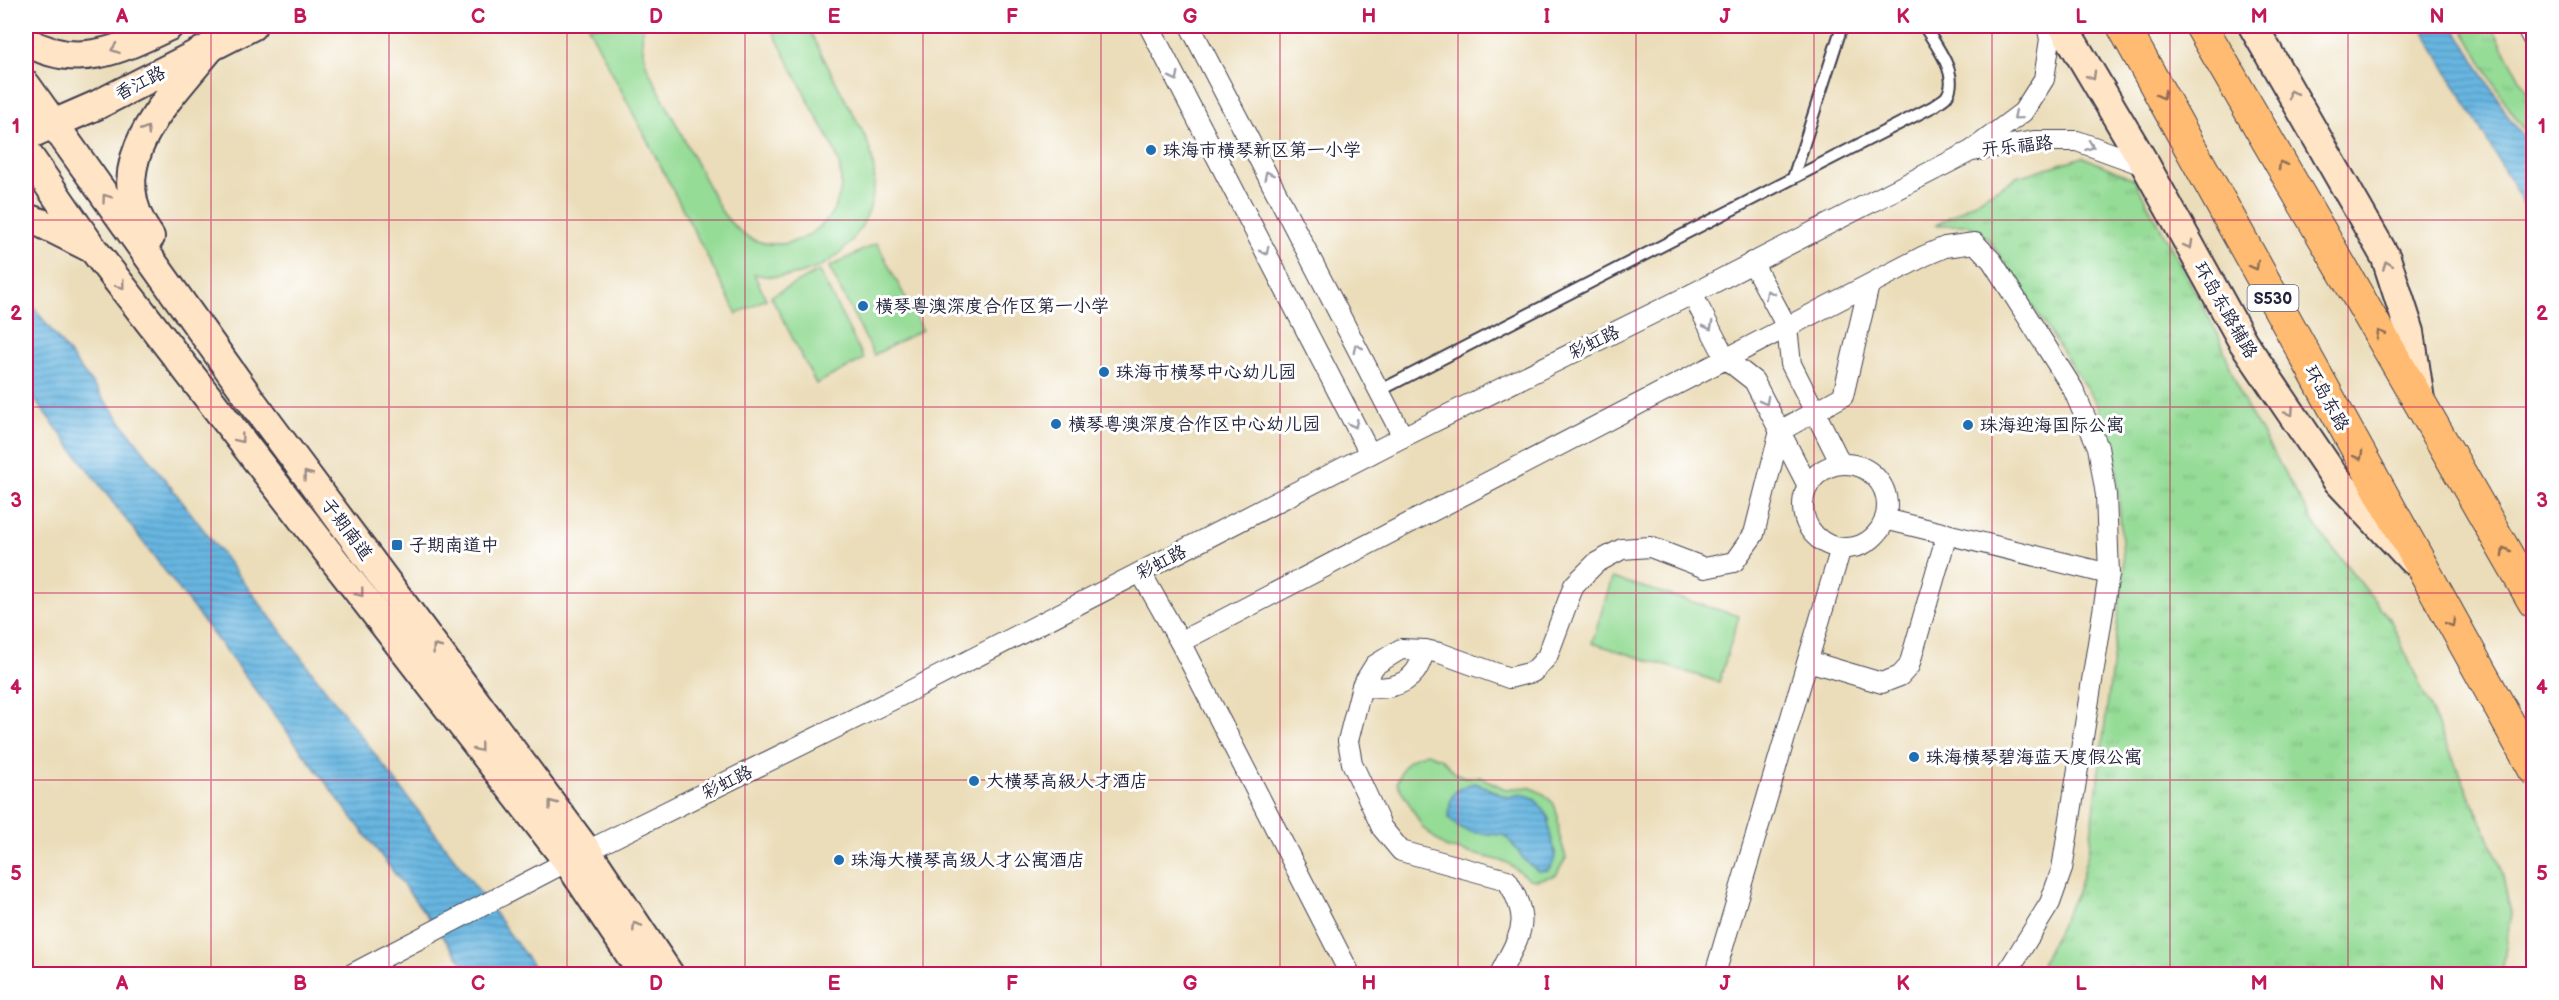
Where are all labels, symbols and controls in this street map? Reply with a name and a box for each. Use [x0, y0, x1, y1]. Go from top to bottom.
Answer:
text: A [115, 5, 129, 29]
text: B [293, 5, 307, 29]
text: C [471, 5, 485, 29]
text: D [649, 5, 663, 29]
text: E [828, 5, 841, 29]
text: F [1006, 5, 1018, 29]
text: G [1183, 5, 1198, 29]
text: H [1362, 5, 1376, 29]
text: I [1544, 5, 1550, 29]
text: J [1720, 5, 1732, 29]
text: K [1896, 5, 1910, 29]
text: L [2075, 5, 2087, 29]
text: M [2250, 5, 2268, 29]
text: N [2429, 5, 2445, 29]
one-way arrow [110, 42, 121, 55]
street label: 香江路 [111, 62, 169, 105]
one-way arrow [2085, 70, 2097, 80]
one-way arrow [1168, 71, 1180, 82]
one-way arrow [2155, 89, 2166, 99]
one-way arrow [2288, 90, 2300, 101]
one-way arrow [2013, 109, 2024, 120]
text: 1 [12, 115, 20, 139]
text: 1 [2538, 115, 2546, 139]
one-way arrow [139, 126, 151, 136]
street label: 开乐福路 [1980, 132, 2054, 161]
one-way arrow [2085, 138, 2095, 151]
place label: 珠海市横琴新区第一小学 [1163, 140, 1361, 161]
marker: 珠海市横琴新区第一小学 [1144, 143, 1158, 157]
one-way arrow [2278, 161, 2289, 171]
one-way arrow [1263, 170, 1275, 181]
one-way arrow [102, 193, 113, 204]
one-way arrow [2182, 239, 2193, 249]
one-way arrow [1258, 244, 1269, 255]
street label: 环岛东路辅路 [2189, 258, 2262, 362]
one-way arrow [2248, 260, 2259, 270]
one-way arrow [2382, 260, 2395, 270]
one-way arrow [114, 278, 125, 289]
road number: S530 [2248, 285, 2298, 311]
one-way arrow [1765, 290, 1776, 301]
place label: 横琴粤澳深度合作区第一小学 [875, 296, 1109, 317]
marker: 横琴粤澳深度合作区第一小学 [856, 299, 870, 313]
text: 2 [10, 302, 22, 326]
text: 2 [2536, 302, 2548, 326]
one-way arrow [1702, 320, 1713, 331]
street label: 彩虹路 [1565, 321, 1623, 364]
one-way arrow [2376, 330, 2388, 340]
one-way arrow [1353, 344, 1364, 354]
place label: 珠海市横琴中心幼儿园 [1116, 362, 1296, 383]
street label: 环岛东路 [2300, 362, 2353, 435]
marker: 珠海市横琴中心幼儿园 [1097, 365, 1111, 379]
one-way arrow [1758, 395, 1769, 406]
one-way arrow [2283, 405, 2294, 416]
place label: 横琴粤澳深度合作区中心幼儿园 [1068, 414, 1320, 435]
place label: 珠海迎海国际公寓 [1980, 415, 2124, 436]
marker: 横琴粤澳深度合作区中心幼儿园 [1049, 417, 1063, 431]
one-way arrow [1347, 418, 1358, 428]
marker: 珠海迎海国际公寓 [1961, 418, 1975, 432]
one-way arrow [233, 433, 244, 444]
one-way arrow [2352, 449, 2363, 460]
one-way arrow [303, 470, 314, 481]
text: 3 [10, 489, 22, 513]
text: 3 [2536, 489, 2548, 513]
street label: 子期南道 [317, 494, 377, 564]
place label: 子期南道中 [409, 535, 499, 556]
marker: 子期南道中 [390, 538, 404, 552]
street label: 彩虹路 [1132, 541, 1190, 584]
one-way arrow [2501, 547, 2512, 557]
one-way arrow [352, 587, 363, 598]
one-way arrow [2444, 616, 2455, 627]
one-way arrow [432, 644, 443, 655]
text: 4 [10, 676, 22, 700]
text: 4 [2536, 676, 2548, 700]
one-way arrow [472, 741, 483, 752]
place label: 珠海横琴碧海蓝天度假公寓 [1926, 747, 2142, 768]
marker: 珠海横琴碧海蓝天度假公寓 [1907, 750, 1921, 764]
street label: 彩虹路 [698, 761, 756, 804]
place label: 大橫琴高級人才酒店 [986, 771, 1148, 792]
marker: 大橫琴高級人才酒店 [967, 774, 981, 788]
one-way arrow [549, 800, 560, 811]
place label: 珠海大横琴高级人才公寓酒店 [851, 850, 1085, 871]
marker: 珠海大横琴高级人才公寓酒店 [832, 853, 846, 867]
text: 5 [10, 862, 22, 886]
text: 5 [2536, 862, 2548, 886]
one-way arrow [633, 921, 644, 932]
text: A [115, 972, 129, 996]
text: B [293, 972, 307, 996]
text: C [471, 972, 485, 996]
text: D [649, 972, 663, 996]
text: E [828, 972, 841, 996]
text: F [1006, 972, 1018, 996]
text: G [1183, 972, 1198, 996]
text: H [1362, 972, 1376, 996]
text: I [1544, 972, 1550, 996]
text: J [1720, 972, 1732, 996]
text: K [1896, 972, 1910, 996]
text: L [2075, 972, 2087, 996]
text: M [2250, 972, 2268, 996]
text: N [2429, 972, 2445, 996]

